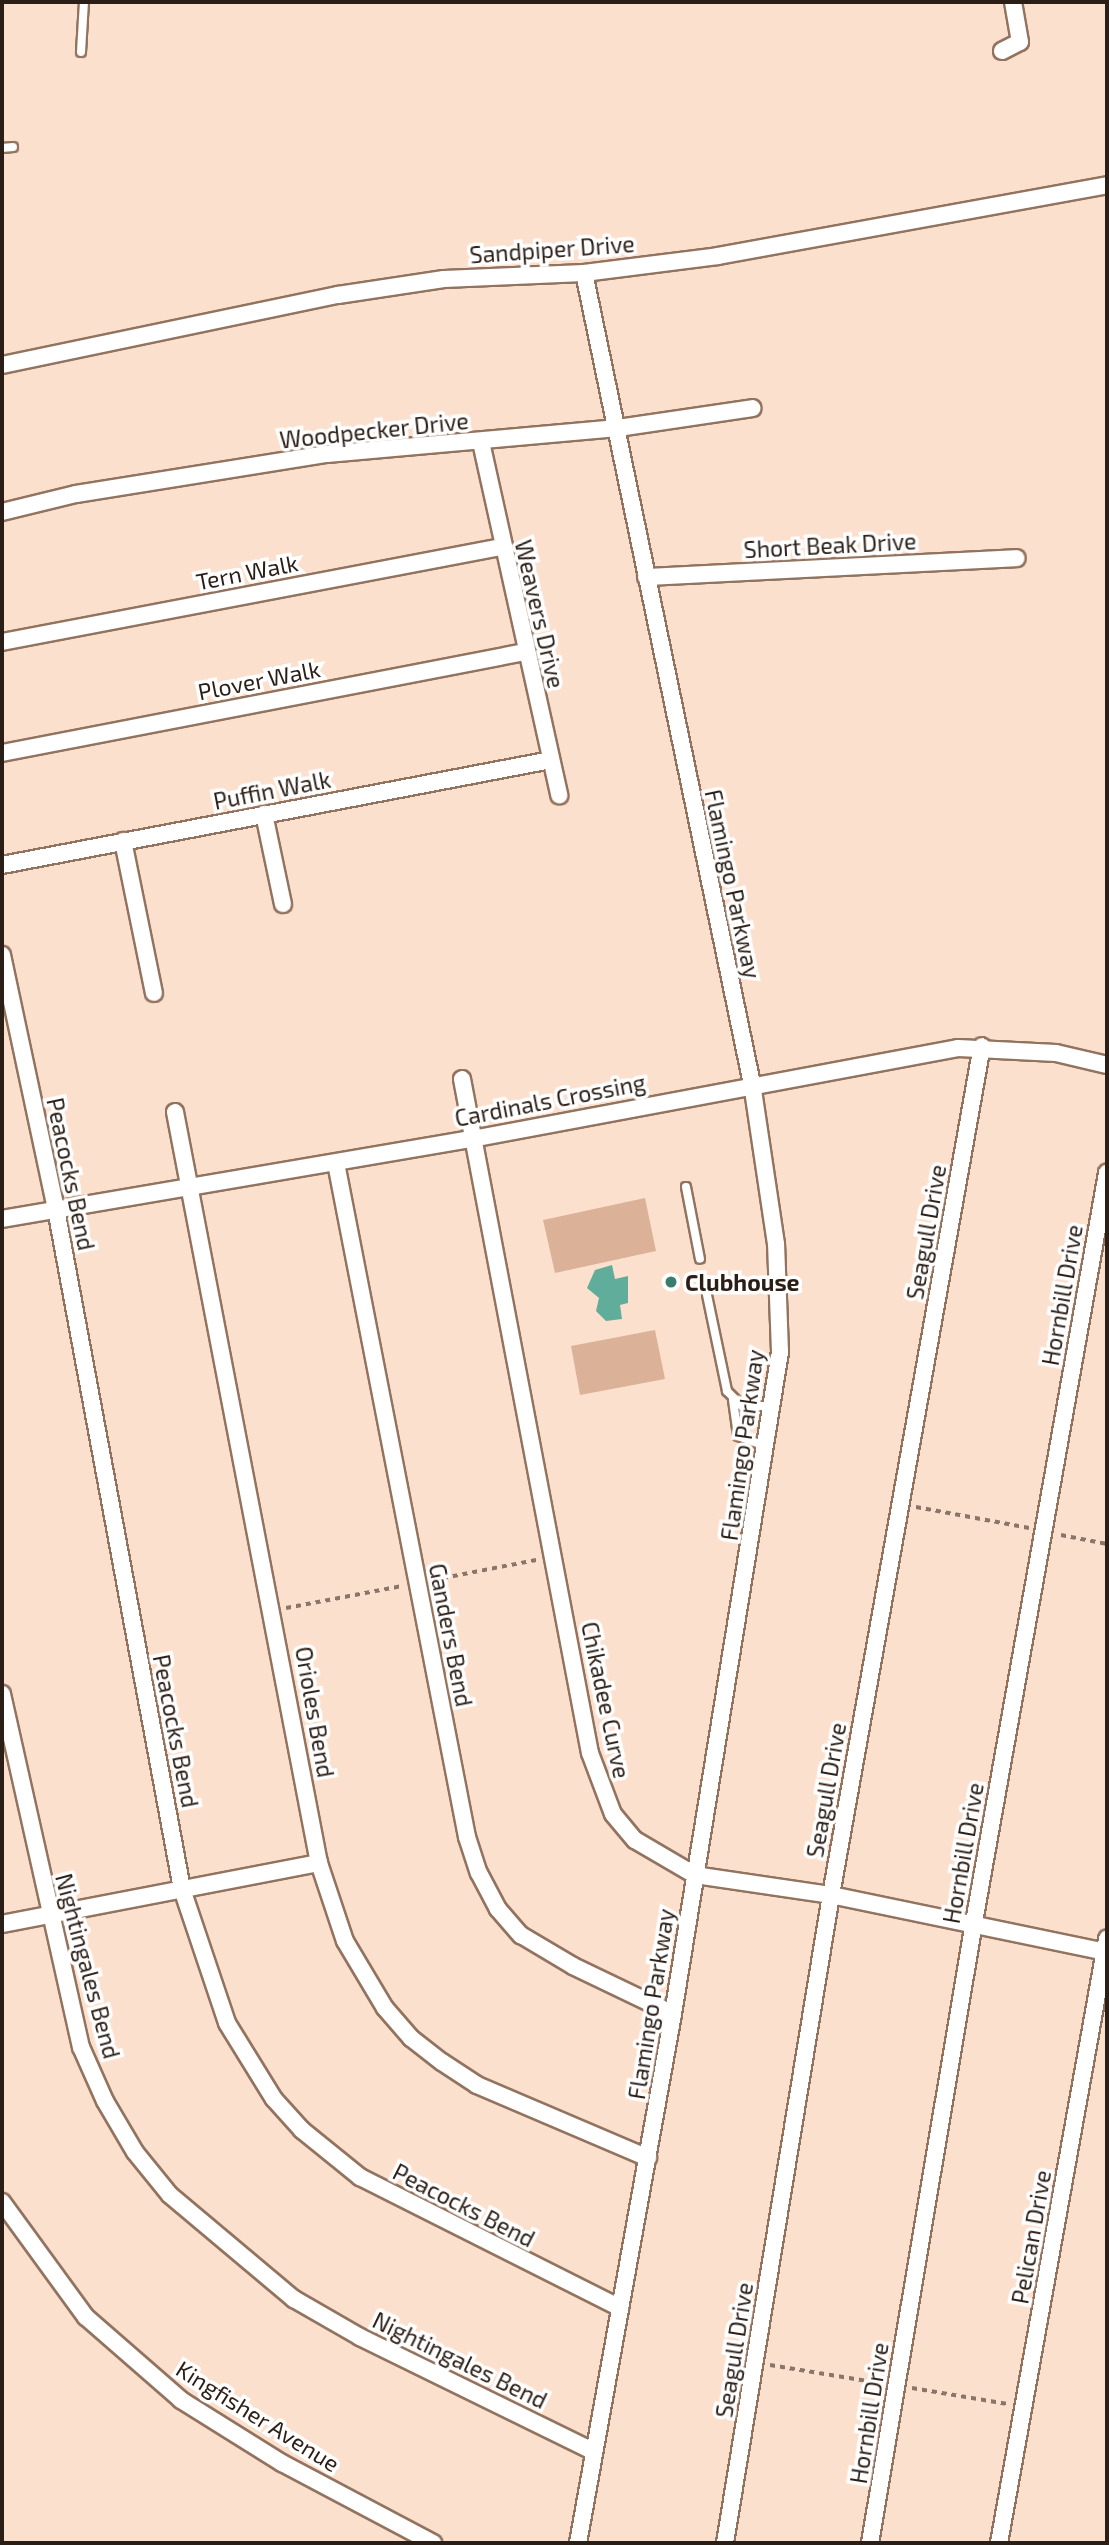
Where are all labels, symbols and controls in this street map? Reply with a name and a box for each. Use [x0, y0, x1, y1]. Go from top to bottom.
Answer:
street label: Sandpiper Drive [468, 229, 636, 269]
street label: Woodpecker Drive [278, 406, 470, 454]
street label: Short Beak Drive [743, 527, 917, 563]
street label: Weavers Drive [510, 537, 570, 691]
street label: Tern Walk [194, 549, 300, 595]
street label: Plover Walk [195, 655, 323, 705]
street label: Puffin Walk [211, 765, 333, 815]
street label: Flamingo Parkway [699, 787, 767, 981]
street label: Cardinals Crossing [452, 1068, 648, 1132]
street label: Peacocks Bend [41, 1095, 101, 1253]
street label: Seagull Drive [900, 1162, 952, 1302]
street label: Hornbill Drive [1036, 1222, 1088, 1368]
place label: Clubhouse [685, 1268, 800, 1296]
marker: Clubhouse [663, 1274, 679, 1290]
street label: Flamingo Parkway [715, 1348, 769, 1542]
street label: Ganders Bend [424, 1561, 478, 1709]
street label: Chikadee Curve [576, 1619, 636, 1781]
street label: Orioles Bend [290, 1644, 340, 1780]
street label: Peacocks Bend [148, 1652, 204, 1810]
street label: Seagull Drive [800, 1720, 852, 1860]
street label: Hornbill Drive [937, 1780, 989, 1926]
street label: Nightingales Bend [50, 1870, 126, 2062]
street label: Flamingo Parkway [622, 1907, 680, 2101]
street label: Peacocks Bend [388, 2157, 540, 2253]
street label: Pelican Drive [1006, 2168, 1056, 2306]
street label: Seagull Drive [710, 2280, 758, 2420]
street label: Nightingales Bend [368, 2306, 552, 2414]
street label: Hornbill Drive [844, 2340, 894, 2486]
street label: Kingfisher Avenue [171, 2354, 345, 2478]

